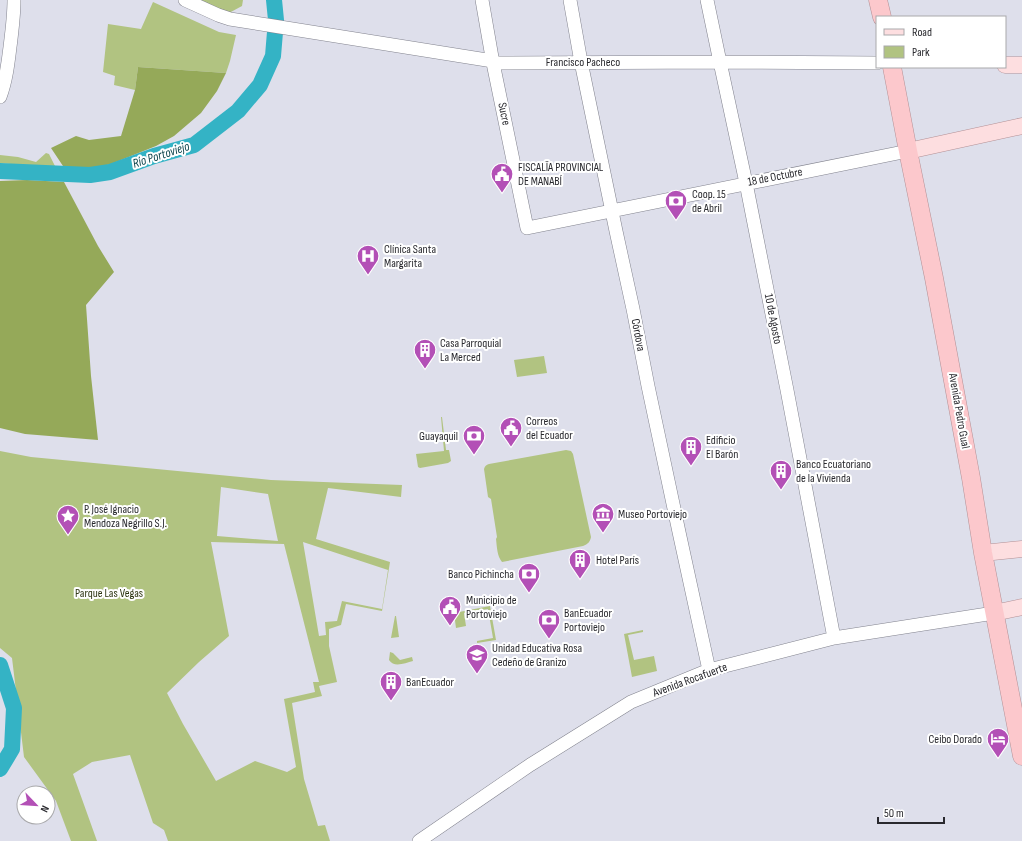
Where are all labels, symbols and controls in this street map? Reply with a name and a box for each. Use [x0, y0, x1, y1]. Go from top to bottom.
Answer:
legend [876, 16, 1006, 68]
text: Road [912, 25, 932, 40]
text: Park [912, 45, 930, 60]
street label: Francisco Pacheco [546, 55, 620, 70]
street label: Sucre [494, 101, 514, 127]
water label: Río Portoviejo [131, 138, 192, 172]
place label: FISCALÏA PROVINCIAL DE MANABÍ [518, 160, 604, 189]
public building icon: FISCALÏA PROVINCIAL DE MANABÍ [489, 161, 515, 194]
street label: 18 de Octubre [746, 164, 804, 190]
place label: Coop. 15 de Abril [692, 187, 726, 216]
bank icon: Coop. 15 de Abril [663, 188, 689, 221]
place label: Clínica Santa Margarita [384, 242, 436, 271]
hospital icon: Clínica Santa Margarita [355, 243, 381, 276]
street label: 10 de Agosto [761, 292, 785, 346]
street label: Córdova [627, 317, 649, 353]
place label: Casa Parroquial La Merced [440, 336, 501, 365]
building icon: Casa Parroquial La Merced [412, 337, 438, 370]
street label: Avenida Pedro Gual [945, 371, 973, 450]
place label: Correos del Ecuador [526, 414, 573, 443]
public building icon: Correos del Ecuador [498, 415, 524, 448]
bank icon: Guayaquil [461, 423, 487, 456]
place label: Guayaquil [419, 429, 458, 444]
place label: Edificio El Barón [706, 433, 738, 462]
building icon: Edificio El Barón [678, 434, 704, 467]
place label: Banco Ecuatoriano de la Vivienda [796, 457, 871, 486]
building icon: Banco Ecuatoriano de la Vivienda [768, 458, 794, 491]
museum icon: Museo Portoviejo [590, 501, 616, 534]
place label: P. José Ignacio Mendoza Negrillo S.J. [84, 502, 167, 531]
place icon: P. José Ignacio Mendoza Negrillo S.J. [55, 503, 81, 536]
place label: Museo Portoviejo [618, 507, 687, 522]
building icon: Hotel París [567, 547, 593, 580]
place label: Hotel París [596, 553, 639, 568]
bank icon: Banco Pichincha [516, 561, 542, 594]
place label: Banco Pichincha [448, 567, 514, 582]
park label: Parque Las Vegas [75, 586, 143, 601]
place label: Municipio de Portoviejo [466, 593, 517, 622]
public building icon: Municipio de Portoviejo [437, 594, 463, 627]
place label: BanEcuador Portoviejo [564, 606, 612, 635]
bank icon: BanEcuador Portoviejo [536, 607, 562, 640]
place label: Unidad Educativa Rosa Cedeño de Granizo [492, 641, 583, 670]
school or university icon: Unidad Educativa Rosa Cedeño de Granizo [464, 642, 490, 675]
street label: Avenida Rocafuerte [650, 660, 729, 701]
building icon: BanEcuador [378, 669, 404, 702]
place label: BanEcuador [406, 675, 454, 690]
hotel icon: Ceibo Dorado [985, 726, 1011, 759]
place label: Ceibo Dorado [929, 732, 982, 747]
north arrow [16, 785, 56, 825]
scale bar [878, 799, 944, 825]
text: N [37, 804, 52, 815]
text: 50 m [884, 806, 904, 821]

